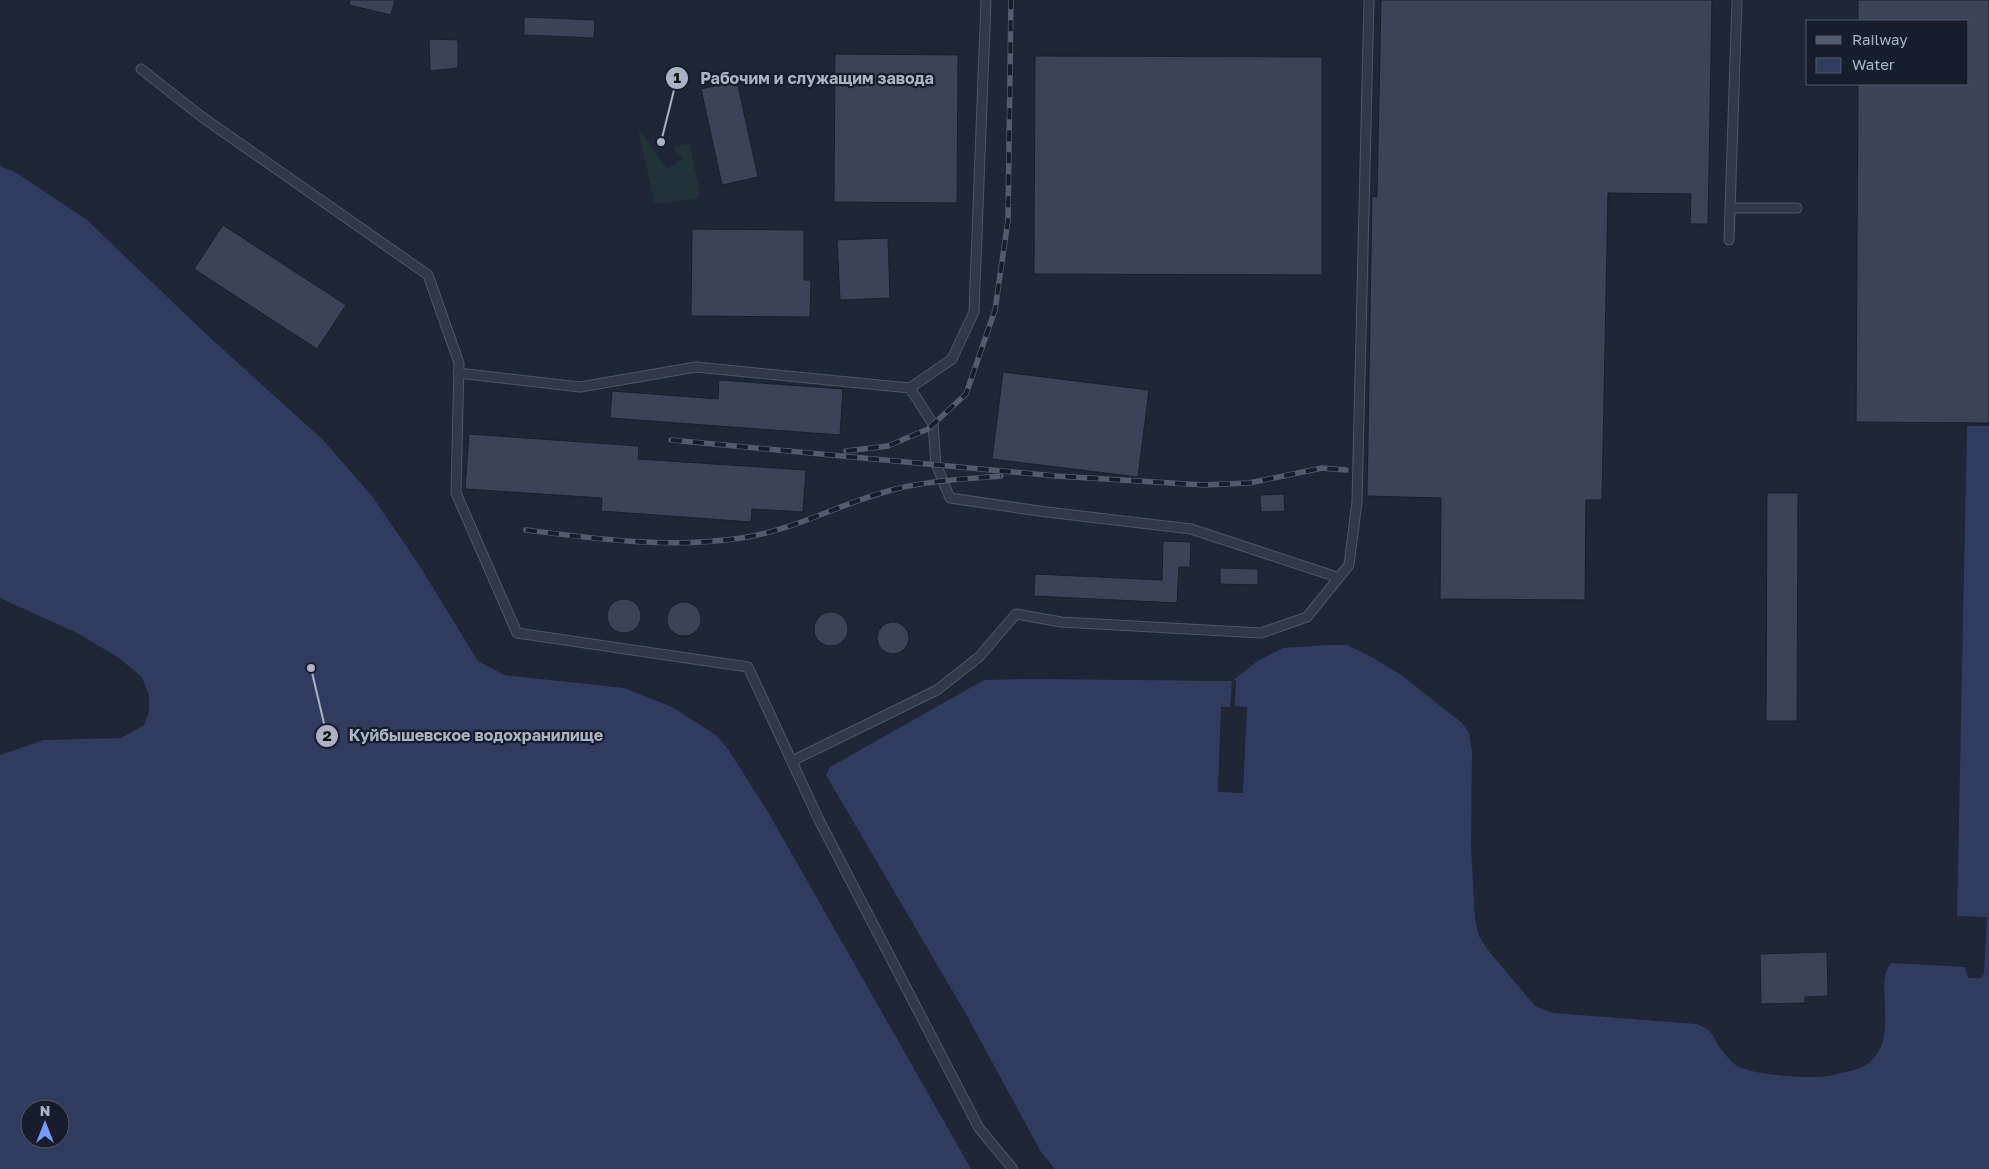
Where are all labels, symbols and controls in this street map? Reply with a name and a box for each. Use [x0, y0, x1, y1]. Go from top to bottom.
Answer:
legend [1806, 20, 1969, 85]
text: Railway [1852, 30, 1908, 48]
text: Water [1852, 55, 1895, 73]
callout: Рабочим и служащим завода [665, 63, 944, 94]
text: 1 [673, 68, 681, 86]
text: Рабочим и служащим завода [700, 68, 934, 88]
callout: Куйбышевское водохранилище [314, 720, 614, 751]
text: Куйбышевское водохранилище [349, 725, 603, 745]
text: 2 [322, 726, 332, 744]
north arrow [20, 1099, 70, 1149]
text: N [40, 1102, 50, 1119]

